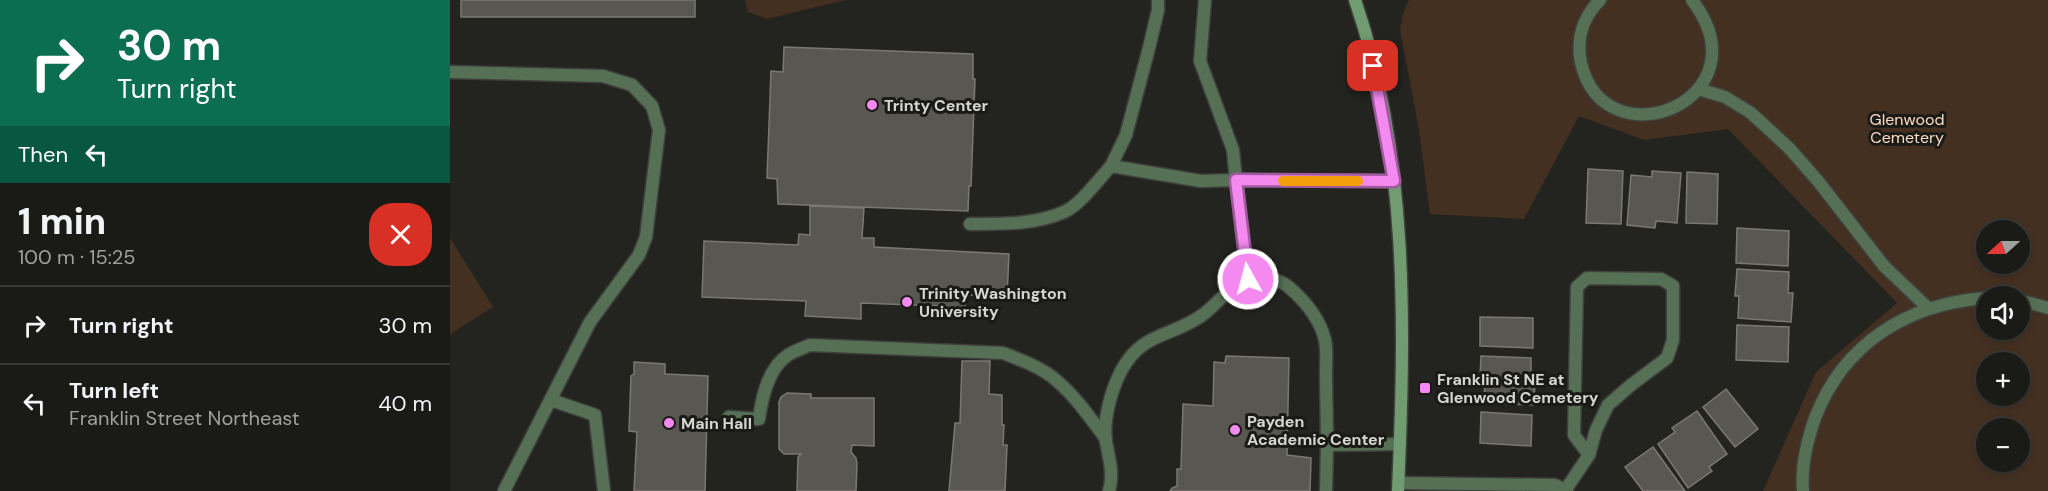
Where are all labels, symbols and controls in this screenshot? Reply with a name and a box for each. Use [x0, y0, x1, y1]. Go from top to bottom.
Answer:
text: 30 m [117, 18, 221, 73]
icon: right [18, 24, 96, 102]
pin [1347, 40, 1398, 91]
icon: arrive [1356, 49, 1389, 82]
text: Turn right [117, 71, 237, 106]
place label: Trinty Center [884, 95, 989, 116]
marker: Trinty Center [865, 98, 879, 112]
park label: Glenwood Cemetery [1870, 109, 1944, 148]
icon: left [80, 138, 113, 171]
text: Then [18, 140, 68, 169]
text: 1 min [18, 198, 106, 245]
button: close [369, 203, 432, 266]
north arrow [1976, 220, 2030, 274]
map controls [1976, 220, 2030, 472]
text: 100 m · 15:25 [18, 244, 136, 270]
position arrow [1216, 247, 1280, 311]
place label: Trinity Washington University [919, 283, 1067, 322]
button: sound [1976, 286, 2030, 340]
marker: Trinity Washington University [900, 295, 914, 309]
icon: right [18, 309, 51, 342]
text: Turn right [69, 311, 174, 340]
text: 30 m [378, 311, 432, 340]
button: + [1976, 352, 2030, 406]
place label: Franklin St NE at Glenwood Cemetery [1437, 369, 1599, 408]
text: Turn left [69, 376, 159, 405]
marker: Franklin St NE at Glenwood Cemetery [1418, 381, 1432, 395]
icon: left [18, 387, 51, 420]
text: 40 m [378, 389, 432, 418]
text: Franklin Street Northeast [69, 405, 300, 431]
place label: Payden Academic Center [1247, 411, 1385, 450]
place label: Main Hall [681, 413, 752, 434]
marker: Main Hall [662, 416, 676, 430]
button: − [1976, 418, 2030, 472]
marker: Payden Academic Center [1228, 423, 1242, 437]

